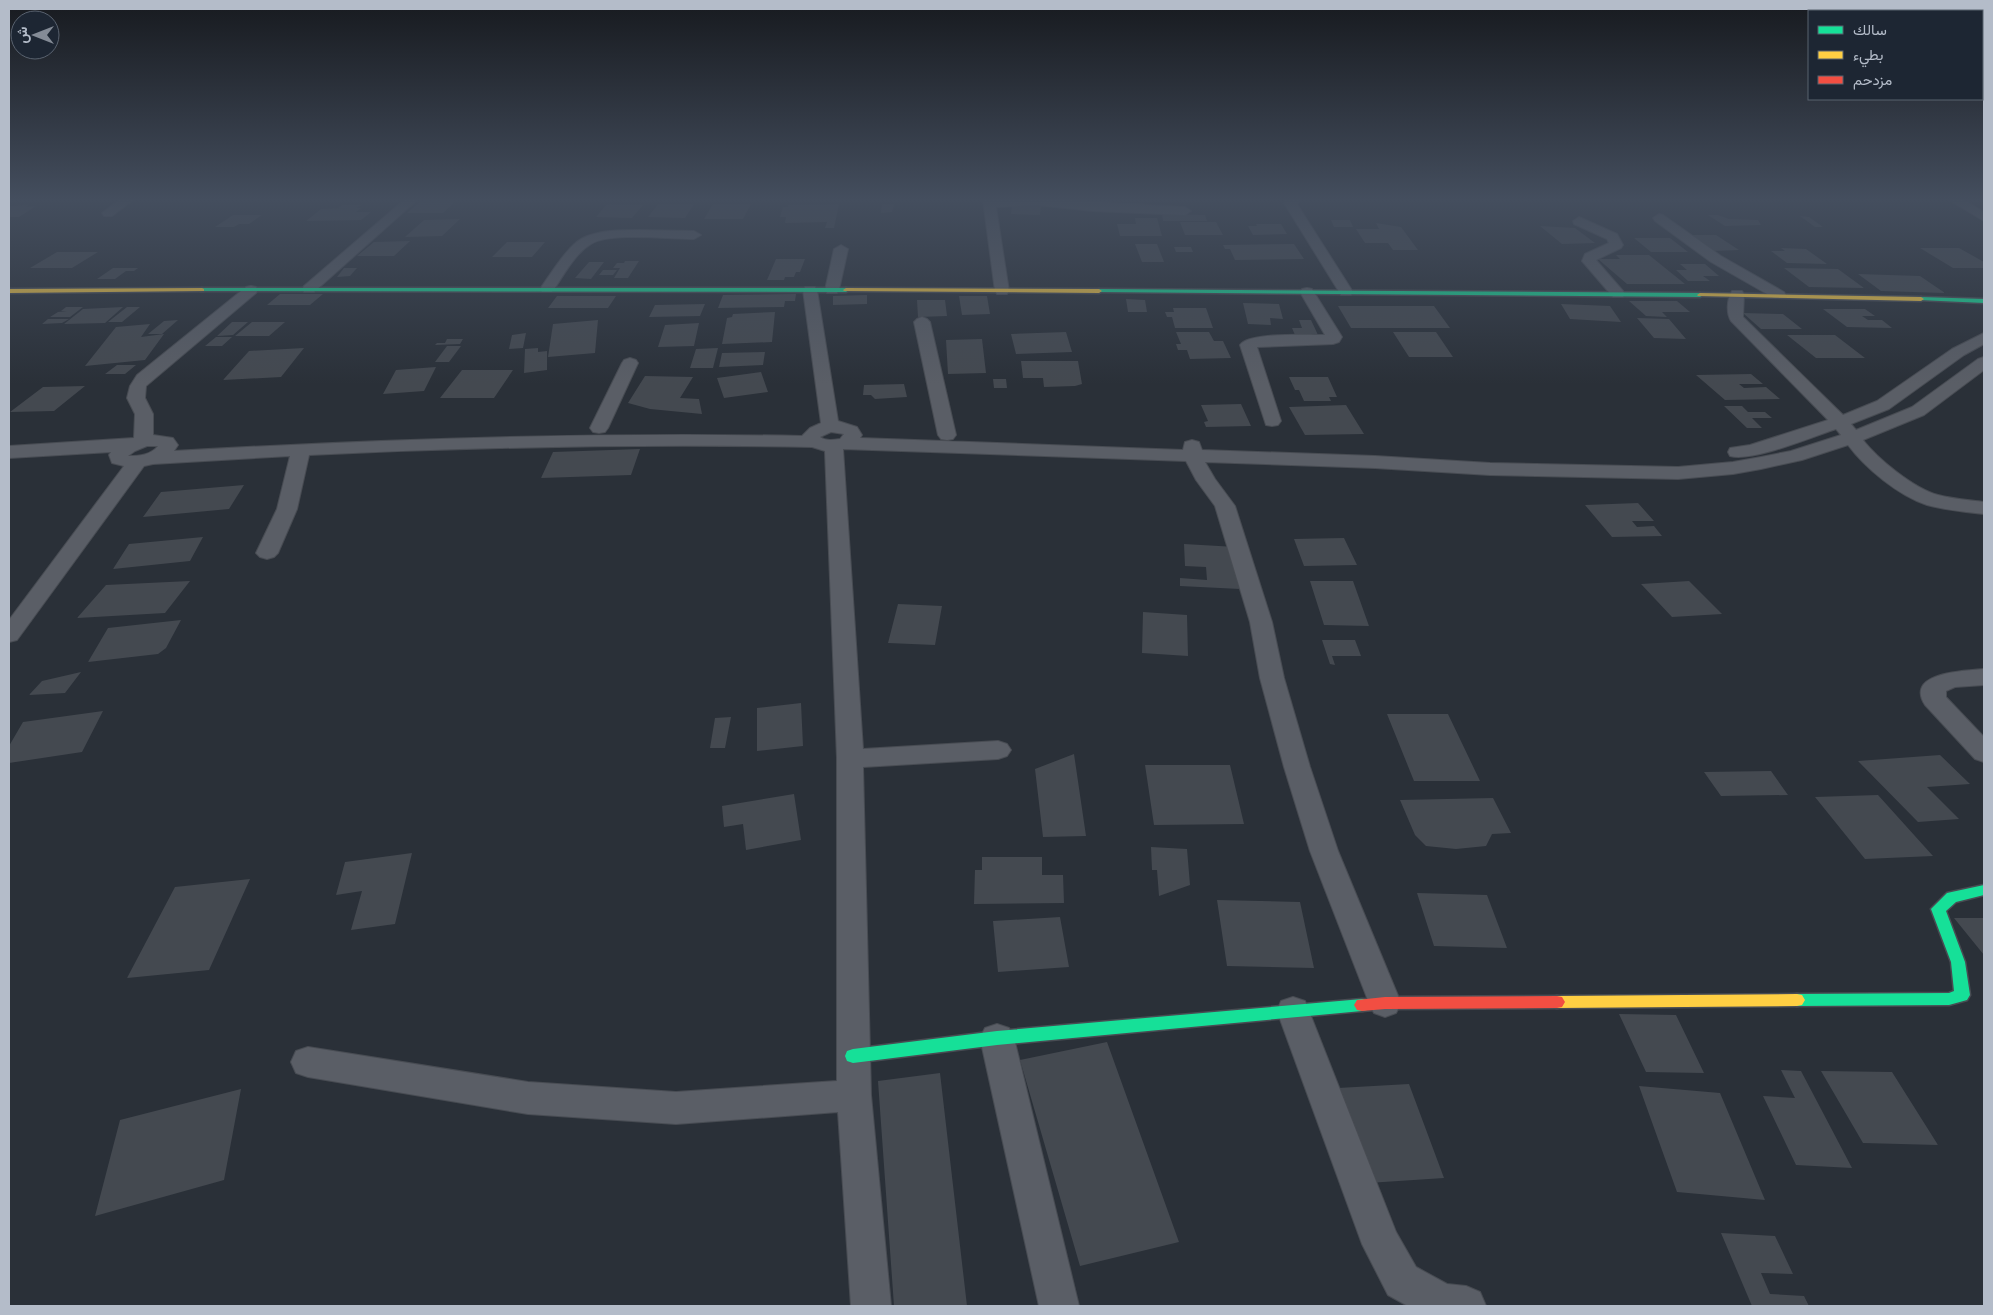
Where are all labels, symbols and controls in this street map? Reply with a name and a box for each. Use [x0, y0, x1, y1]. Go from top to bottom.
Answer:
north arrow [10, 10, 60, 60]
legend [1808, 10, 1983, 100]
text: سالك [1853, 18, 1887, 41]
text: ش [11, 26, 32, 43]
text: بطيء [1853, 43, 1883, 68]
text: مزدحم [1853, 68, 1892, 91]

